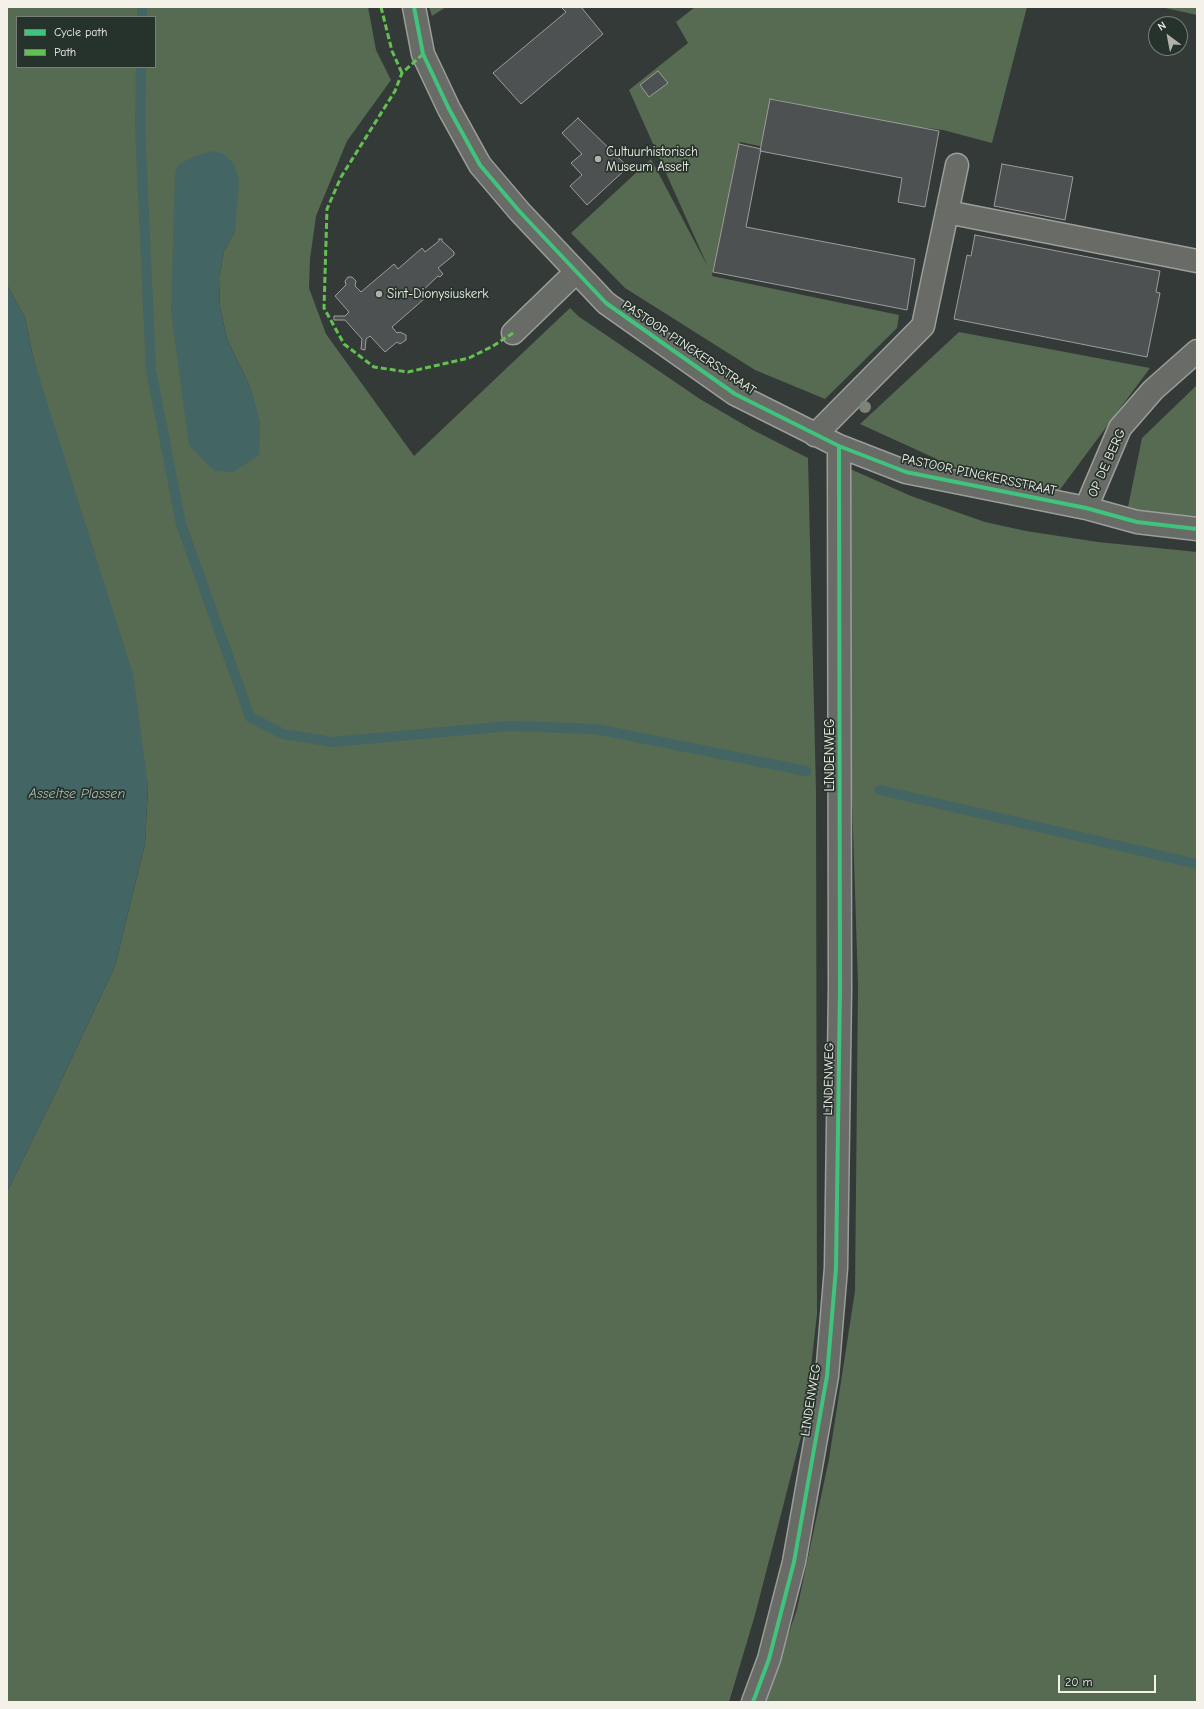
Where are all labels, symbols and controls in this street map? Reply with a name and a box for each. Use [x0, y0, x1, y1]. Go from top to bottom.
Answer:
legend [16, 16, 156, 68]
north arrow [1148, 16, 1188, 56]
text: N [1155, 19, 1168, 34]
text: Cycle path [54, 25, 107, 39]
text: Path [54, 45, 76, 59]
place label: Cultuurhistorisch Museum Asselt [606, 144, 698, 175]
marker: Cultuurhistorisch Museum Asselt [593, 154, 603, 164]
place label: Sint-Dionysiuskerk [387, 286, 489, 302]
marker: Sint-Dionysiuskerk [374, 289, 384, 299]
street label: PASTOOR PINCKERSSTRAAT [619, 297, 759, 399]
street label: OP DE BERG [1085, 426, 1129, 500]
street label: PASTOOR PINCKERSSTRAAT [900, 451, 1058, 499]
street label: LINDENWEG [822, 718, 838, 792]
water label: Asseltse Plassen [29, 786, 125, 802]
street label: LINDENWEG [821, 1042, 837, 1116]
street label: LINDENWEG [798, 1363, 824, 1437]
scale bar [1060, 1667, 1158, 1693]
text: 20 m [1065, 1675, 1093, 1689]

